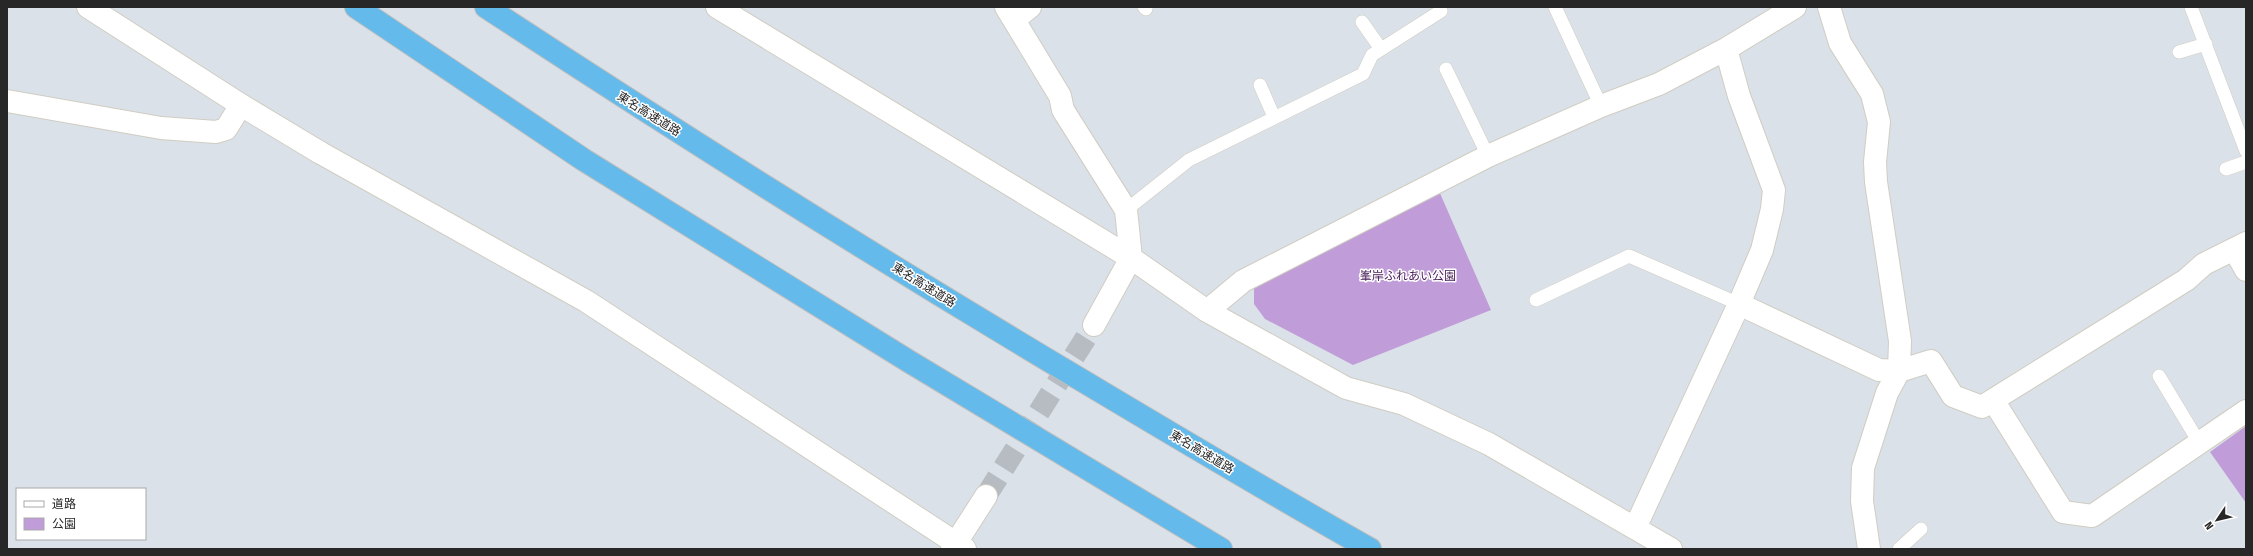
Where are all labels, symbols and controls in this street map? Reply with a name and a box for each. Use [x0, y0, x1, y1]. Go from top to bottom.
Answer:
street label: 東名高速道路 [615, 89, 683, 139]
street label: 東名高速道路 [890, 260, 958, 310]
park label: 峯岸ふれあい公園 [1360, 269, 1456, 283]
street label: 東名高速道路 [1168, 427, 1236, 477]
legend [16, 488, 146, 540]
text: 道路 [52, 497, 76, 511]
north arrow [2197, 500, 2237, 540]
text: 公園 [52, 517, 76, 531]
text: N [2202, 519, 2216, 532]

